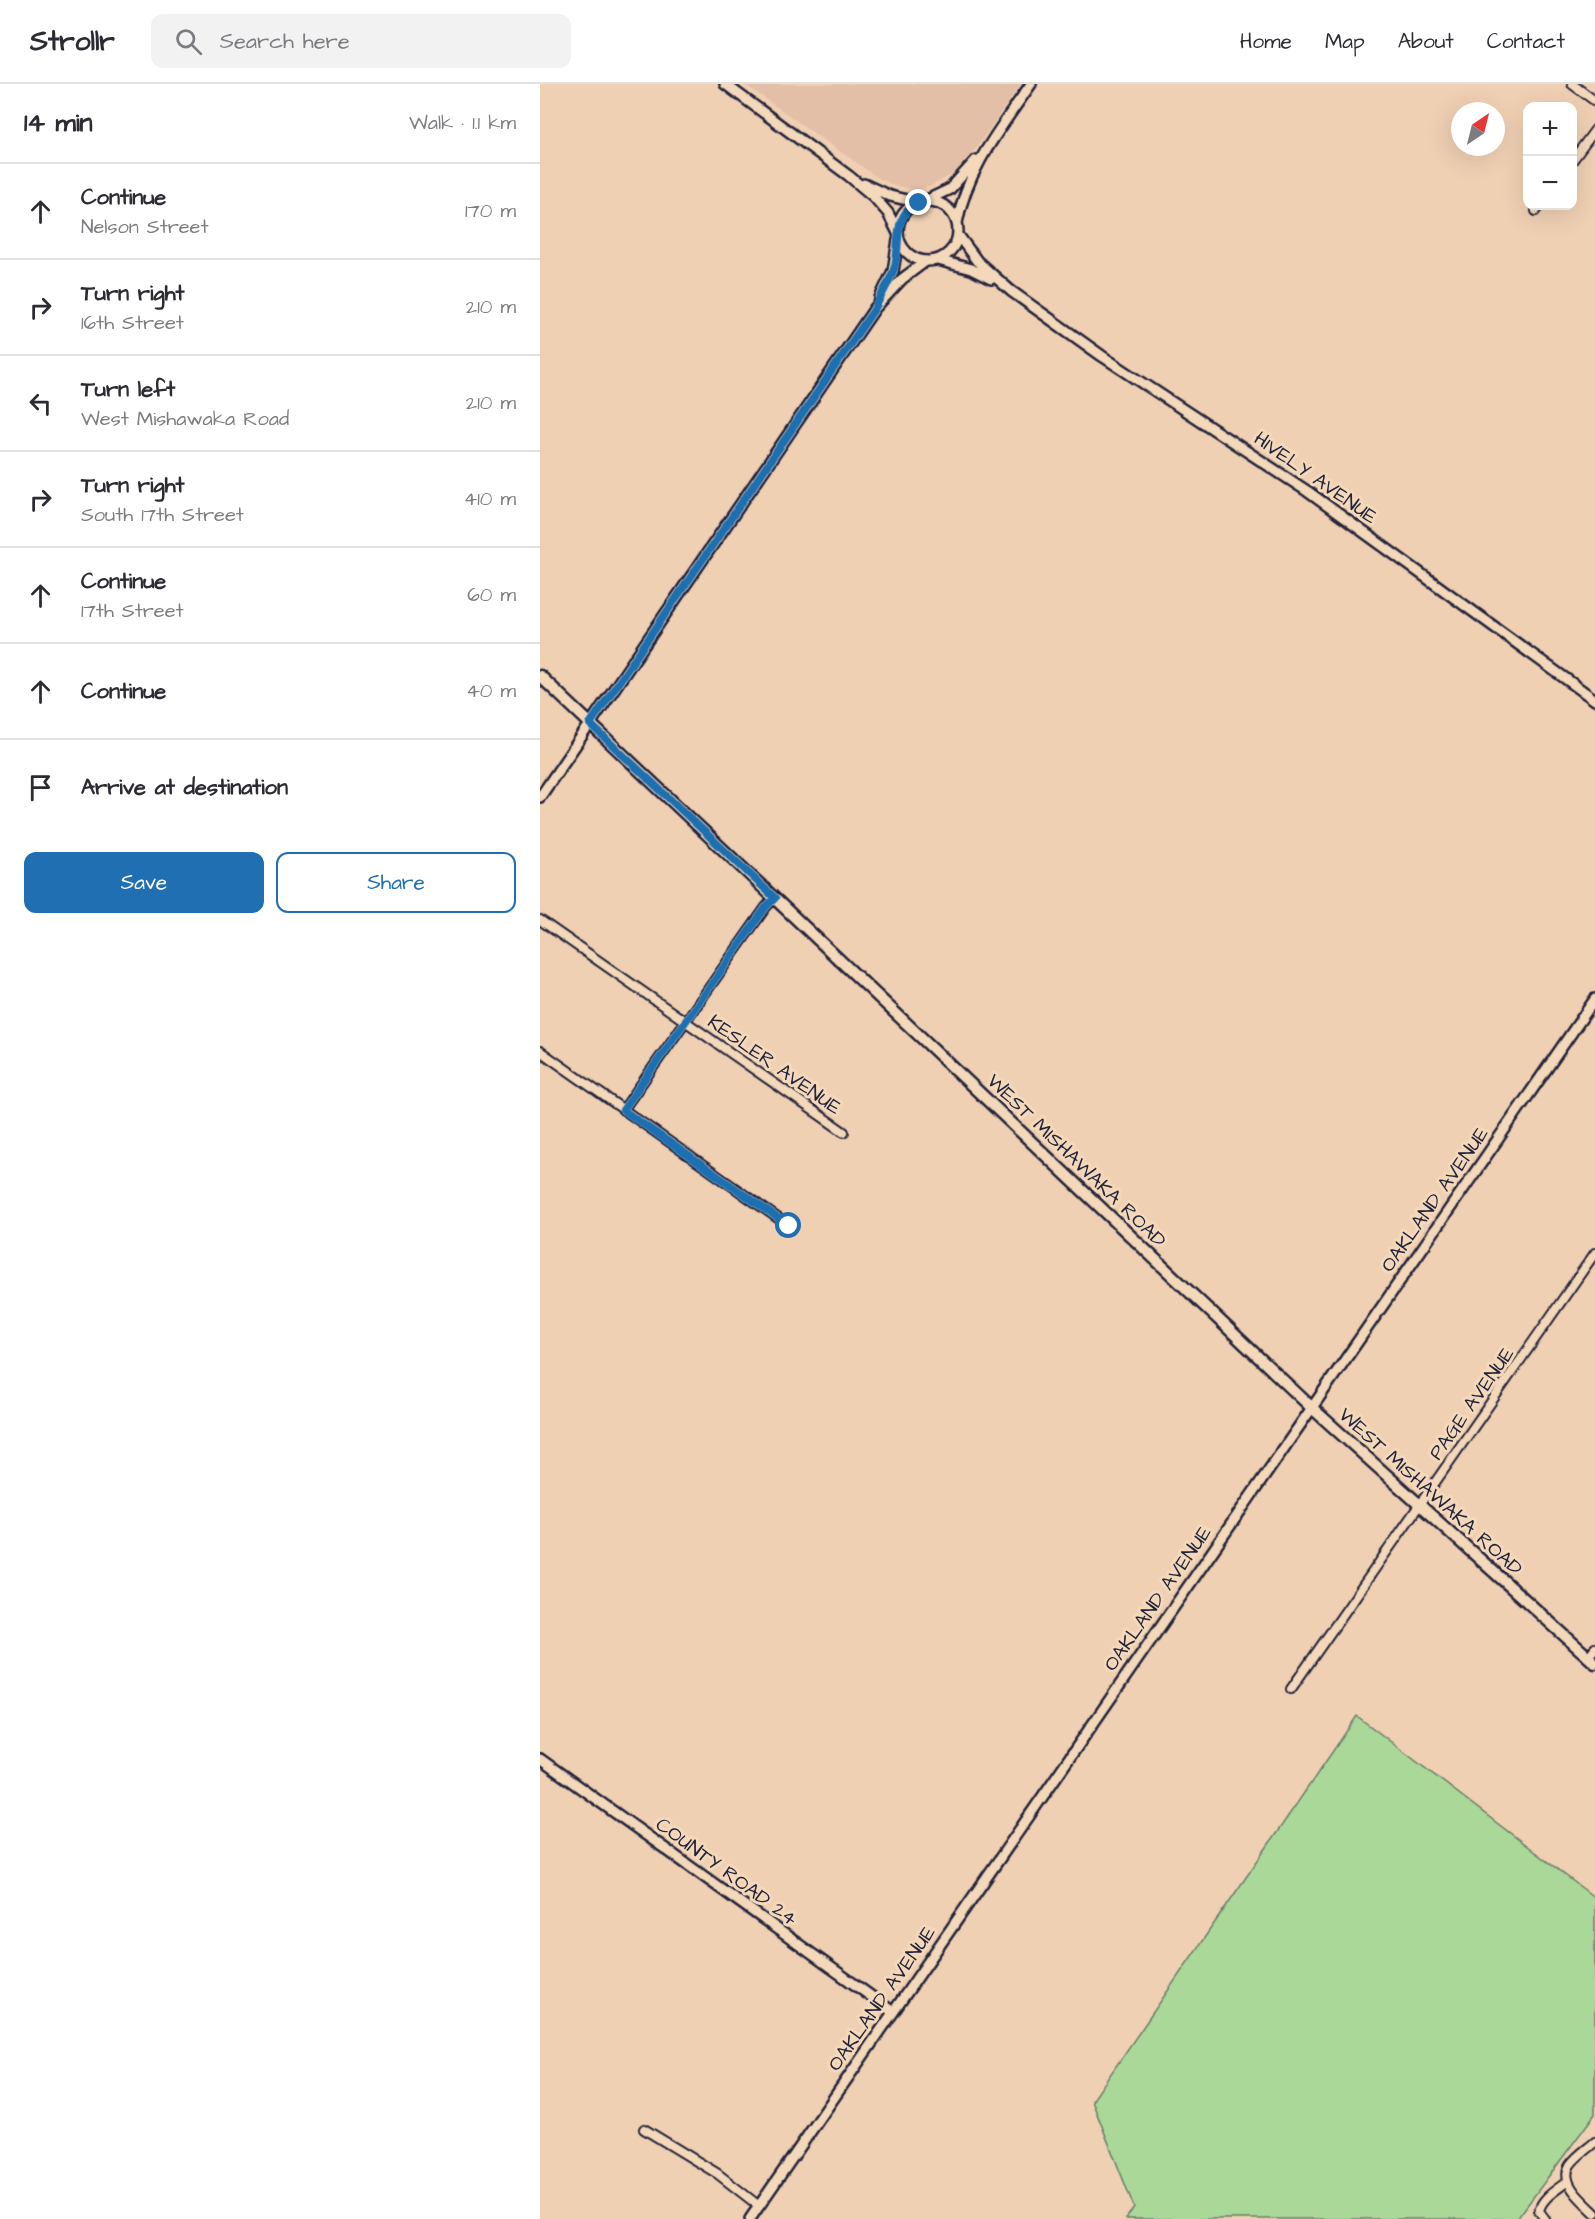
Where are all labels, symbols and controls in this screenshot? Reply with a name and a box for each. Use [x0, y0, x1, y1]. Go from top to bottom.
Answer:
search box [151, 14, 571, 68]
text: Strollr [30, 22, 115, 61]
icon: search [172, 25, 205, 58]
text: Search here [220, 26, 350, 57]
text: Home [1240, 27, 1292, 56]
text: Map [1325, 27, 1365, 56]
text: About [1398, 27, 1454, 56]
text: Contact [1487, 27, 1565, 56]
north arrow [1451, 102, 1505, 156]
map controls [1523, 102, 1577, 210]
button: + [1523, 102, 1577, 156]
text: 14 min [24, 105, 93, 141]
text: Walk · 1.1 km [409, 109, 516, 137]
button: − [1523, 156, 1577, 210]
text: Continue [81, 182, 166, 213]
route end [905, 189, 931, 215]
icon: ahead [24, 195, 57, 228]
text: 170 m [465, 197, 516, 225]
text: Nelson Street [81, 213, 209, 241]
text: Turn right [81, 278, 184, 309]
icon: right [24, 291, 57, 324]
text: 210 m [466, 293, 516, 321]
text: 16th Street [81, 309, 184, 337]
text: Turn left [81, 374, 175, 405]
icon: left [24, 387, 57, 420]
text: 210 m [466, 389, 516, 417]
text: West Mishawaka Road [81, 405, 289, 433]
street label: HIVELY AVENUE [1248, 425, 1383, 531]
text: Turn right [81, 470, 184, 501]
icon: right [24, 483, 57, 516]
text: 410 m [464, 485, 516, 513]
text: South 17th Street [81, 501, 244, 529]
text: Continue [81, 566, 166, 597]
icon: ahead [24, 579, 57, 612]
text: 60 m [467, 581, 516, 609]
text: 17th Street [81, 597, 184, 625]
icon: ahead [24, 675, 57, 708]
text: Continue [81, 676, 166, 707]
text: 40 m [466, 677, 516, 705]
icon: arrive [24, 771, 57, 804]
text: Arrive at destination [81, 772, 288, 803]
button: Save [24, 852, 264, 913]
button: Share [276, 852, 516, 913]
street label: KESLER AVENUE [702, 1008, 847, 1122]
street label: WEST MISHAWAKA ROAD [981, 1068, 1172, 1254]
street label: OAKLAND AVENUE [1374, 1121, 1496, 1278]
route start [775, 1212, 801, 1238]
street label: PAGE AVENUE [1422, 1341, 1521, 1466]
street label: WEST MISHAWAKA ROAD [1332, 1401, 1529, 1582]
street label: OAKLAND AVENUE [1097, 1520, 1219, 1677]
street label: COUNTY ROAD 24 [650, 1811, 803, 1933]
street label: OAKLAND AVENUE [821, 1920, 943, 2077]

